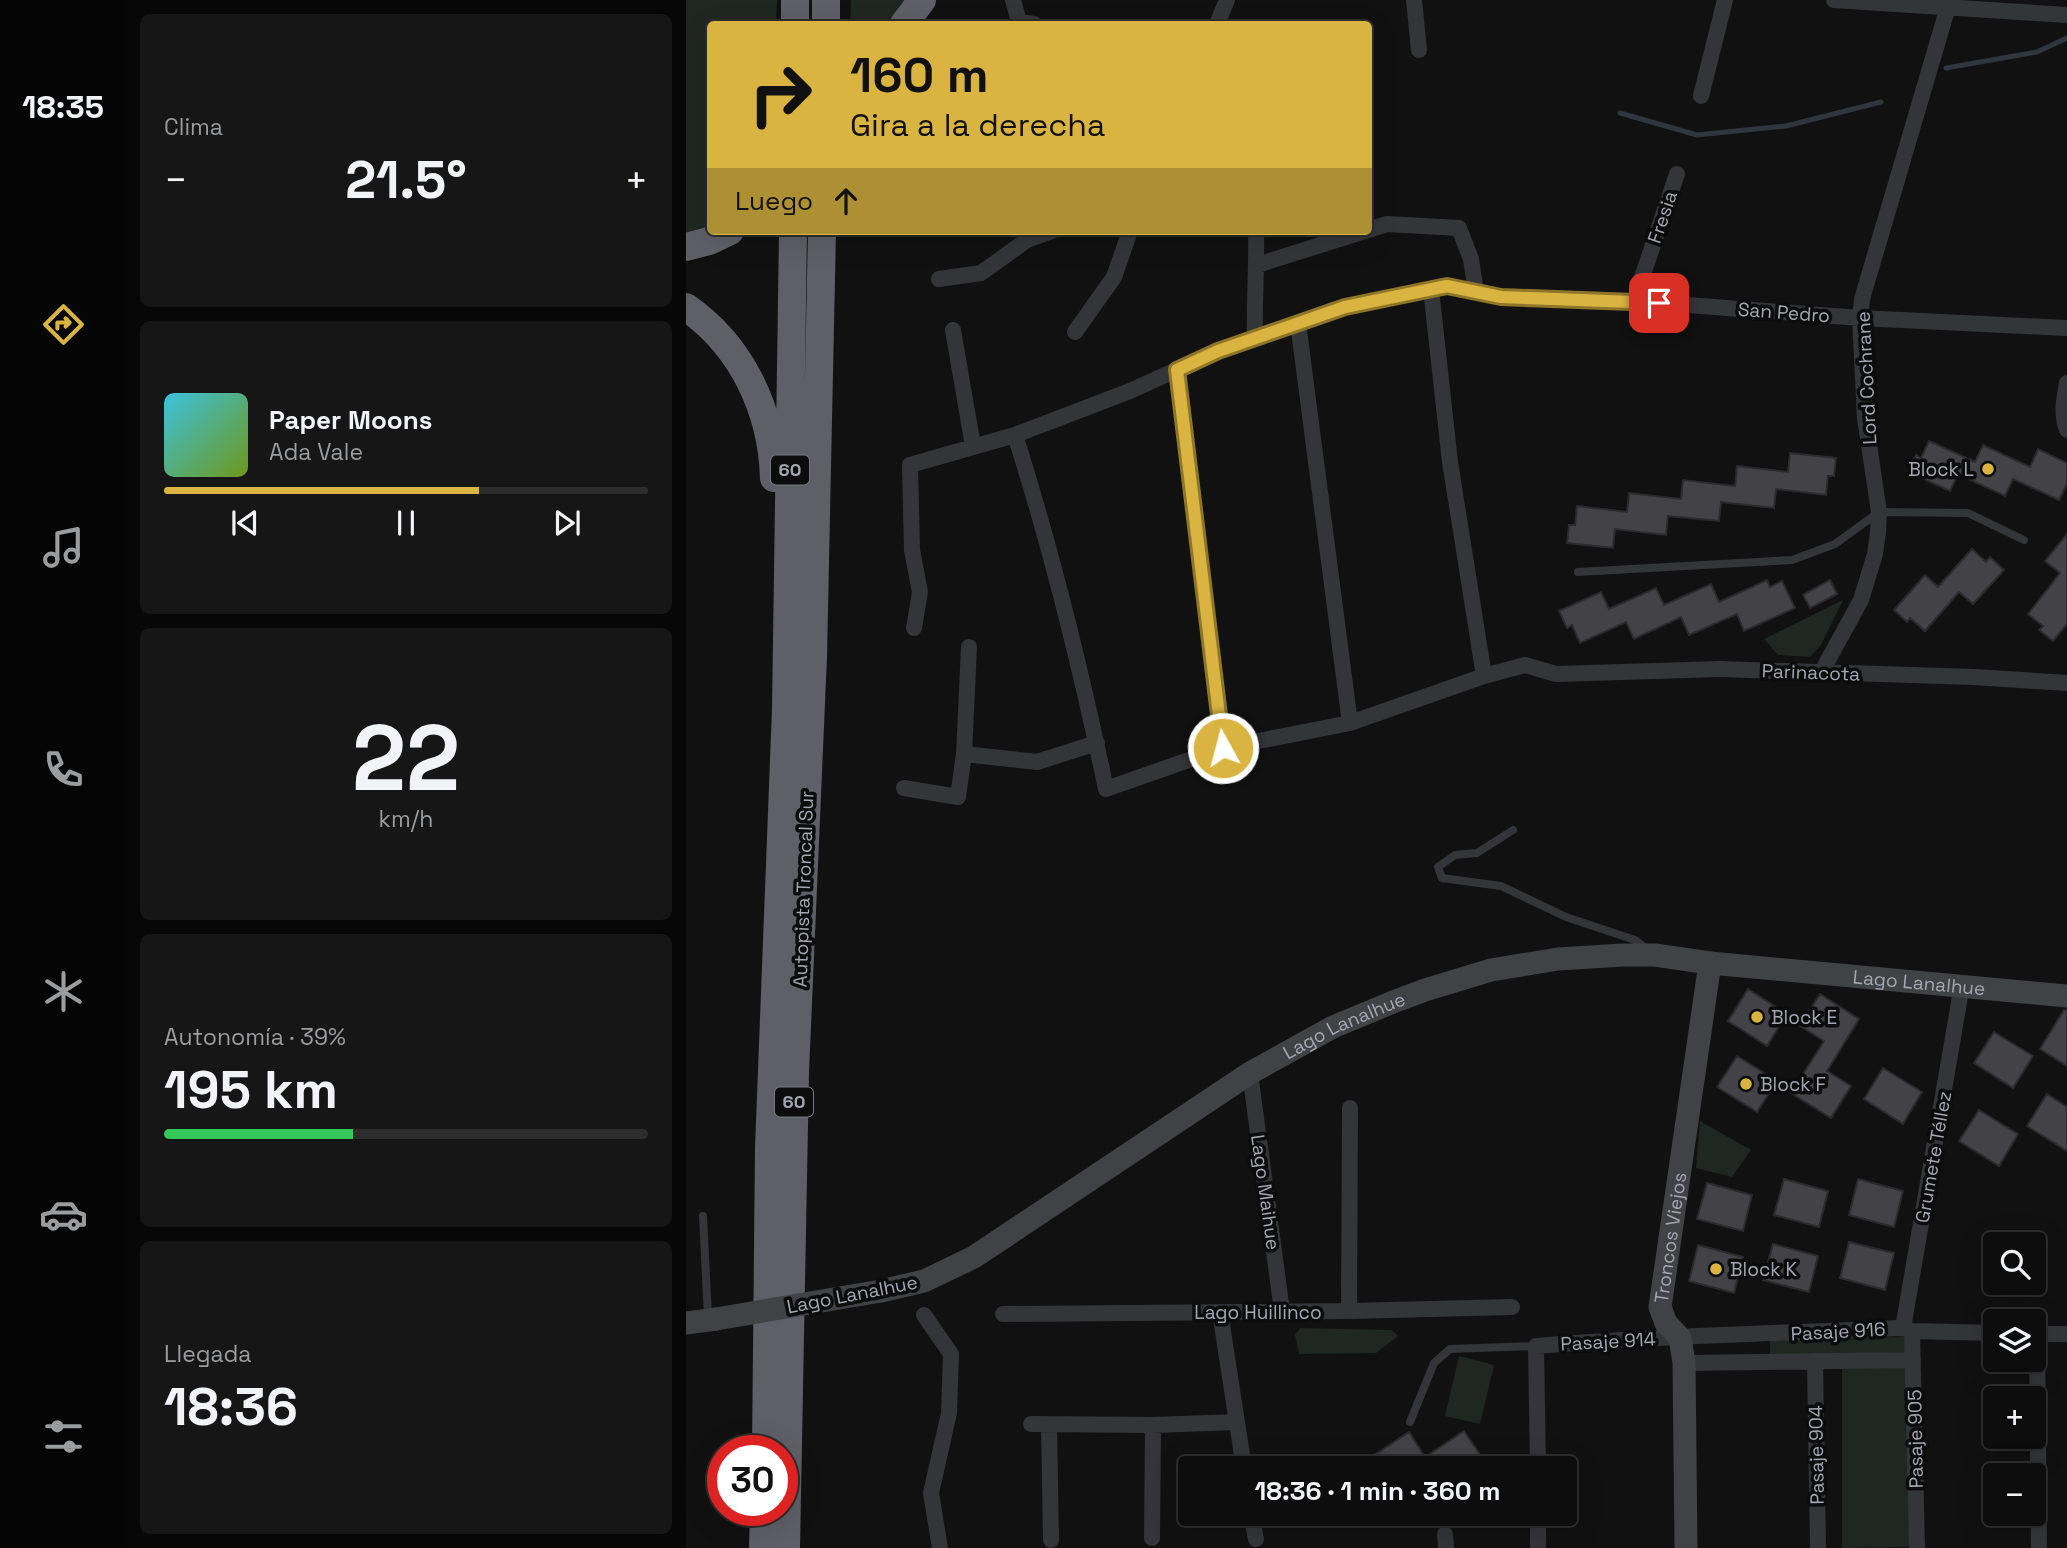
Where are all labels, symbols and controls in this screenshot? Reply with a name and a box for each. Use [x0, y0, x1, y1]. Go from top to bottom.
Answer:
text: 160 m [850, 44, 988, 106]
icon: right [735, 49, 826, 140]
text: 18:35 [22, 87, 104, 127]
text: Gira a la derecha [850, 105, 1105, 145]
text: Clima [164, 112, 223, 142]
text: 21.5° [345, 147, 467, 213]
text: − [164, 156, 188, 204]
text: + [624, 156, 648, 204]
icon: ahead [827, 182, 865, 220]
text: Luego [735, 184, 813, 218]
street label: Fresia [1642, 188, 1683, 247]
pin [1629, 273, 1689, 333]
icon: arrive [1640, 284, 1678, 322]
street label: San Pedro [1737, 297, 1831, 328]
icon: directions [39, 300, 88, 349]
street label: Lord Cochrane [1851, 311, 1882, 445]
text: Paper Moons [269, 403, 432, 437]
text: Ada Vale [269, 437, 363, 467]
road number: 60 [771, 456, 809, 484]
place label: Block L [1908, 457, 1974, 482]
marker: Block L [1980, 461, 1996, 477]
icon: previous [226, 504, 264, 542]
icon: pause [387, 504, 425, 542]
icon: next [548, 504, 586, 542]
icon: music [39, 523, 88, 572]
street label: Parinacota [1761, 658, 1861, 687]
text: 22 [352, 700, 460, 817]
position arrow [1186, 711, 1260, 785]
icon: phone [39, 745, 88, 794]
street label: Autopista Troncal Sur [788, 790, 819, 988]
text: km/h [379, 804, 433, 834]
street label: Lago Lanalhue [1852, 964, 1986, 1001]
icon: climate [39, 967, 88, 1016]
street label: Lago Lanalhue [1279, 986, 1409, 1065]
place label: Block E [1771, 1005, 1837, 1030]
marker: Block E [1749, 1009, 1765, 1025]
text: Autonomía · 39% [164, 1022, 346, 1052]
text: 195 km [164, 1057, 338, 1123]
place label: Block F [1760, 1072, 1826, 1097]
marker: Block F [1738, 1076, 1754, 1092]
road number: 60 [775, 1087, 813, 1116]
street label: Grumete Téllez [1910, 1089, 1957, 1225]
street label: Lago Maihue [1245, 1133, 1286, 1251]
street label: Troncos Viejos [1649, 1171, 1692, 1305]
icon: car [39, 1190, 88, 1239]
map controls [1983, 1232, 2046, 1526]
button: search [1983, 1232, 2046, 1295]
place label: Block K [1730, 1257, 1797, 1282]
marker: Block K [1708, 1261, 1724, 1277]
street label: Lago Lanalhue [785, 1270, 920, 1319]
street label: Lago Huillinco [1194, 1300, 1322, 1325]
button: layers [1983, 1309, 2046, 1372]
street label: Pasaje 916 [1790, 1317, 1886, 1346]
street label: Pasaje 914 [1560, 1327, 1656, 1356]
text: Llegada [164, 1339, 252, 1369]
text: 18:36 [164, 1374, 298, 1440]
button: + [1983, 1386, 2046, 1449]
street label: Pasaje 905 [1902, 1389, 1929, 1489]
street label: Pasaje 904 [1803, 1405, 1830, 1505]
icon: filters [39, 1412, 88, 1461]
speed limit sign: 30 [707, 1435, 798, 1526]
button: − [1983, 1463, 2046, 1526]
text: 18:36 · 1 min · 360 m [1255, 1474, 1500, 1508]

